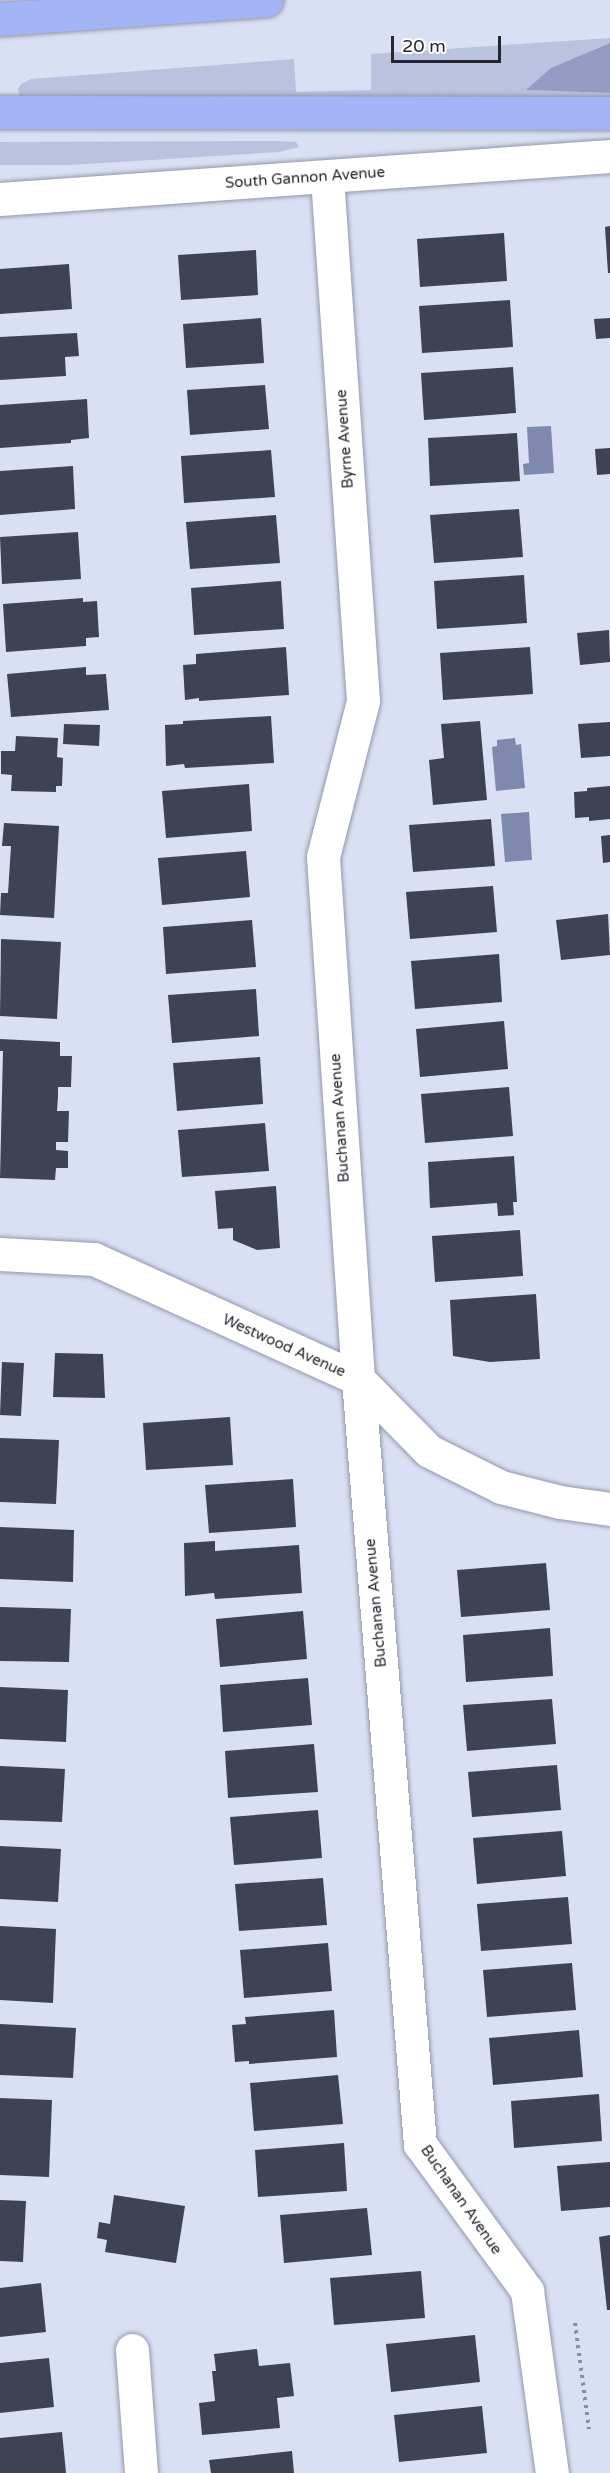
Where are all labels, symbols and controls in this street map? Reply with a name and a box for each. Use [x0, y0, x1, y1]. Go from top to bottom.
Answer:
scale bar [394, 24, 504, 62]
text: 20 m [402, 35, 446, 57]
street label: South Gannon Avenue [224, 163, 386, 193]
street label: Byrne Avenue [333, 389, 357, 489]
street label: Buchanan Avenue [327, 1053, 353, 1183]
street label: Westwood Avenue [220, 1311, 348, 1381]
street label: Buchanan Avenue [361, 1538, 391, 1668]
street label: Buchanan Avenue [417, 2142, 505, 2258]

